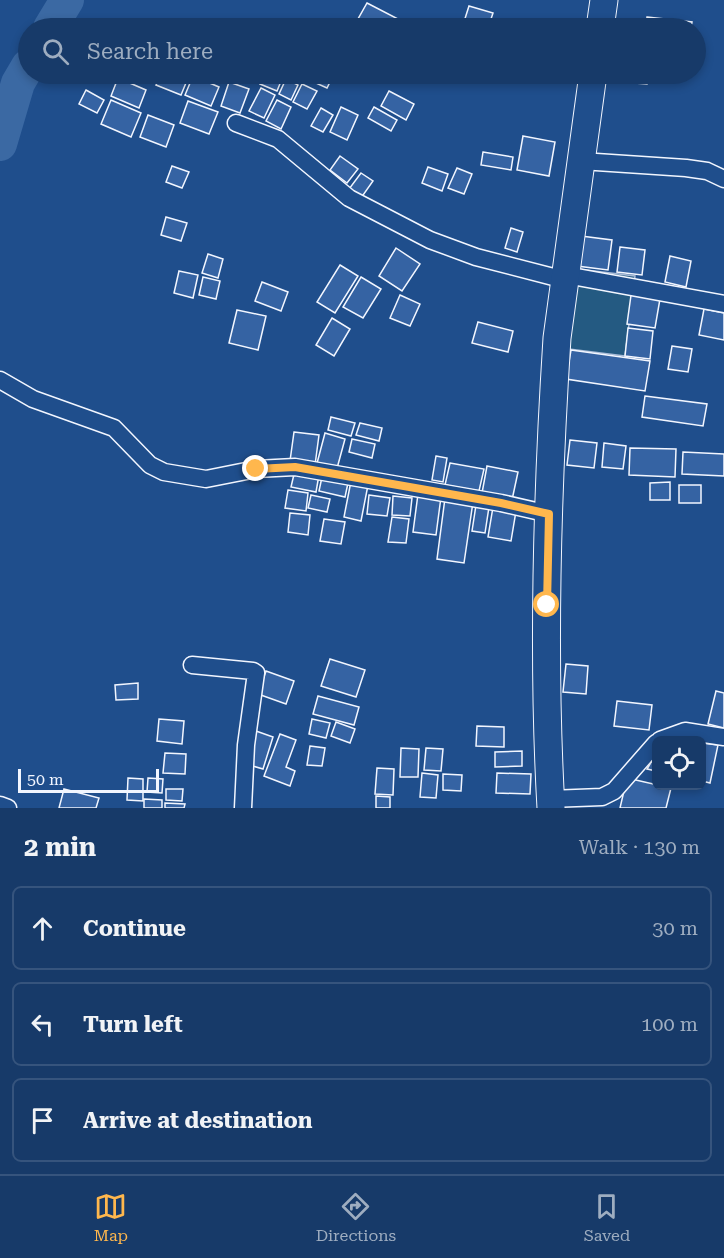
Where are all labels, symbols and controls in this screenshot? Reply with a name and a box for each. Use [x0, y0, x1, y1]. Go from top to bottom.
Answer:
search box [18, 18, 706, 84]
icon: search [39, 35, 72, 68]
text: Search here [87, 39, 213, 64]
route end [242, 455, 268, 481]
route start [533, 591, 559, 617]
map controls [652, 736, 706, 790]
button: locate [652, 736, 706, 790]
scale bar [18, 766, 159, 794]
text: 50 m [27, 770, 64, 789]
text: 2 min [24, 832, 96, 862]
text: Walk · 130 m [579, 835, 700, 859]
icon: ahead [26, 912, 59, 945]
text: Continue [83, 916, 186, 941]
text: 30 m [652, 916, 698, 940]
icon: left [26, 1008, 59, 1041]
text: Turn left [83, 1012, 183, 1037]
text: 100 m [641, 1012, 698, 1036]
icon: arrive [26, 1104, 59, 1137]
text: Arrive at destination [83, 1108, 312, 1133]
tab: Map [94, 1190, 128, 1245]
tab: Directions [316, 1190, 396, 1245]
tab: Saved [584, 1190, 630, 1245]

